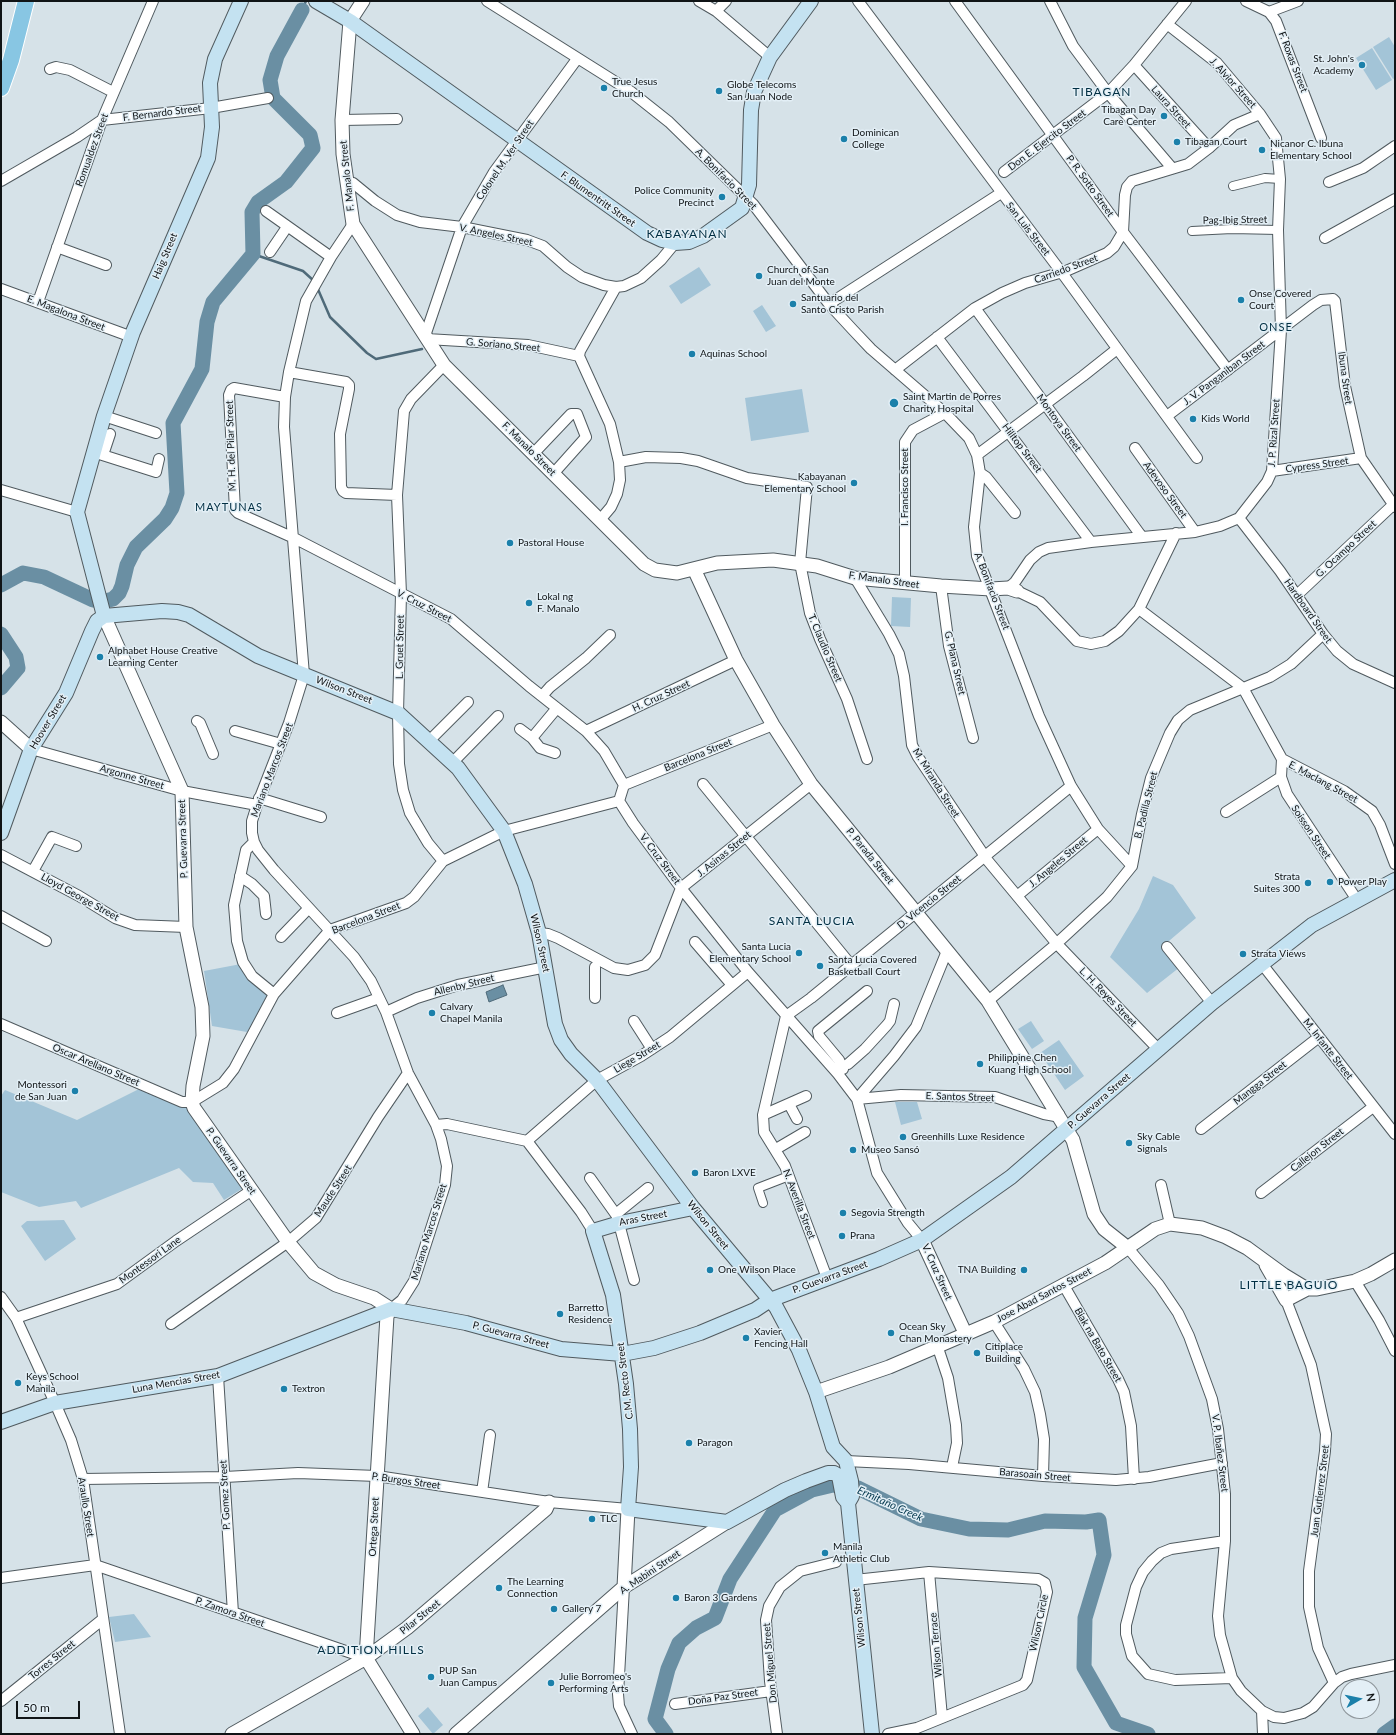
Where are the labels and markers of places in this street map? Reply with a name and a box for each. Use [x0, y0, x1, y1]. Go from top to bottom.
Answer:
place label: St. John's Academy [1313, 53, 1354, 76]
marker: St. John's Academy [1357, 60, 1367, 70]
place label: True Jesus Church [612, 76, 657, 100]
place label: Globe Telecoms San Juan Node [727, 79, 796, 102]
marker: True Jesus Church [599, 83, 609, 93]
marker: Globe Telecoms San Juan Node [714, 86, 724, 96]
place label: Tibagan Day Care Center [1101, 104, 1156, 128]
marker: Tibagan Day Care Center [1159, 111, 1169, 121]
place label: Dominican College [852, 127, 899, 150]
marker: Dominican College [839, 134, 849, 144]
place label: Tibagan Court [1185, 136, 1247, 148]
marker: Tibagan Court [1172, 137, 1182, 147]
place label: Nicanor C. Ibuna Elementary School [1270, 138, 1352, 162]
marker: Nicanor C. Ibuna Elementary School [1257, 145, 1267, 155]
place label: Police Community Precinct [634, 185, 714, 208]
marker: Police Community Precinct [717, 192, 727, 202]
place label: Church of San Juan del Monte [767, 264, 835, 288]
marker: Church of San Juan del Monte [754, 271, 764, 281]
place label: Onse Covered Court [1249, 288, 1311, 312]
place label: Santuario del Santo Cristo Parish [801, 292, 884, 316]
marker: Onse Covered Court [1236, 295, 1246, 305]
marker: Santuario del Santo Cristo Parish [788, 299, 798, 309]
place label: Aquinas School [700, 348, 767, 360]
marker: Aquinas School [687, 349, 697, 359]
place label: Saint Martin de Porres Charity Hospital [903, 391, 1001, 414]
marker: Saint Martin de Porres Charity Hospital [888, 397, 900, 409]
place label: Kids World [1201, 413, 1250, 425]
marker: Kids World [1188, 414, 1198, 424]
place label: Kabayanan Elementary School [764, 471, 846, 494]
marker: Kabayanan Elementary School [849, 478, 859, 488]
place label: Pastoral House [518, 537, 584, 549]
marker: Pastoral House [505, 538, 515, 548]
place label: Lokal ng F. Manalo [537, 591, 579, 614]
marker: Lokal ng F. Manalo [524, 598, 534, 608]
place label: Alphabet House Creative Learning Center [108, 645, 218, 668]
marker: Alphabet House Creative Learning Center [95, 652, 105, 662]
place label: Strata Suites 300 [1254, 871, 1300, 894]
place label: Power Play [1338, 876, 1387, 888]
marker: Power Play [1325, 877, 1335, 887]
marker: Strata Suites 300 [1303, 878, 1313, 888]
place label: Santa Lucia Elementary School [709, 941, 791, 964]
marker: Santa Lucia Elementary School [794, 948, 804, 958]
place label: Strata Views [1251, 948, 1306, 960]
marker: Strata Views [1238, 949, 1248, 959]
place label: Santa Lucia Covered Basketball Court [828, 954, 917, 978]
marker: Santa Lucia Covered Basketball Court [815, 961, 825, 971]
place label: Calvary Chapel Manila [440, 1001, 502, 1024]
marker: Calvary Chapel Manila [427, 1008, 437, 1018]
place label: Philippine Chen Kuang High School [988, 1052, 1071, 1076]
marker: Philippine Chen Kuang High School [975, 1059, 985, 1069]
place label: Montessori de San Juan [15, 1079, 67, 1102]
marker: Montessori de San Juan [70, 1086, 80, 1096]
place label: Greenhills Luxe Residence [911, 1131, 1025, 1143]
place label: Sky Cable Signals [1137, 1131, 1180, 1154]
marker: Greenhills Luxe Residence [898, 1132, 908, 1142]
marker: Sky Cable Signals [1124, 1138, 1134, 1148]
place label: Museo Sansó [861, 1144, 920, 1156]
marker: Museo Sansó [848, 1145, 858, 1155]
place label: Baron LXVE [703, 1167, 756, 1179]
marker: Baron LXVE [690, 1168, 700, 1178]
place label: Segovia Strength [851, 1207, 925, 1219]
marker: Segovia Strength [838, 1208, 848, 1218]
place label: Prana [850, 1230, 875, 1242]
marker: Prana [837, 1231, 847, 1241]
place label: One Wilson Place [718, 1264, 796, 1276]
place label: TNA Building [958, 1264, 1016, 1276]
marker: One Wilson Place [705, 1265, 715, 1275]
marker: TNA Building [1019, 1265, 1029, 1275]
place label: Barretto Residence [568, 1302, 612, 1326]
marker: Barretto Residence [555, 1309, 565, 1319]
place label: Ocean Sky Chan Monastery [899, 1321, 972, 1344]
place label: Xavier Fencing Hall [754, 1326, 808, 1350]
marker: Ocean Sky Chan Monastery [886, 1328, 896, 1338]
marker: Xavier Fencing Hall [741, 1333, 751, 1343]
place label: Citiplace Building [985, 1341, 1023, 1364]
marker: Citiplace Building [972, 1348, 982, 1358]
place label: Keys School Manila [26, 1371, 79, 1394]
marker: Keys School Manila [13, 1378, 23, 1388]
place label: Textron [292, 1383, 325, 1395]
marker: Textron [279, 1384, 289, 1394]
place label: Paragon [697, 1437, 733, 1449]
marker: Paragon [684, 1438, 694, 1448]
place label: TLC [600, 1513, 617, 1525]
marker: TLC [587, 1514, 597, 1524]
place label: Manila Athletic Club [833, 1541, 890, 1564]
marker: Manila Athletic Club [820, 1548, 830, 1558]
place label: The Learning Connection [507, 1576, 564, 1600]
marker: The Learning Connection [494, 1583, 504, 1593]
place label: Baron 3 Gardens [684, 1592, 757, 1604]
marker: Baron 3 Gardens [671, 1593, 681, 1603]
place label: Gallery 7 [562, 1603, 601, 1615]
marker: Gallery 7 [549, 1604, 559, 1614]
place label: PUP San Juan Campus [439, 1665, 497, 1688]
place label: Julie Borromeo's Performing Arts [559, 1671, 631, 1694]
marker: PUP San Juan Campus [426, 1672, 436, 1682]
marker: Julie Borromeo's Performing Arts [546, 1678, 556, 1688]

